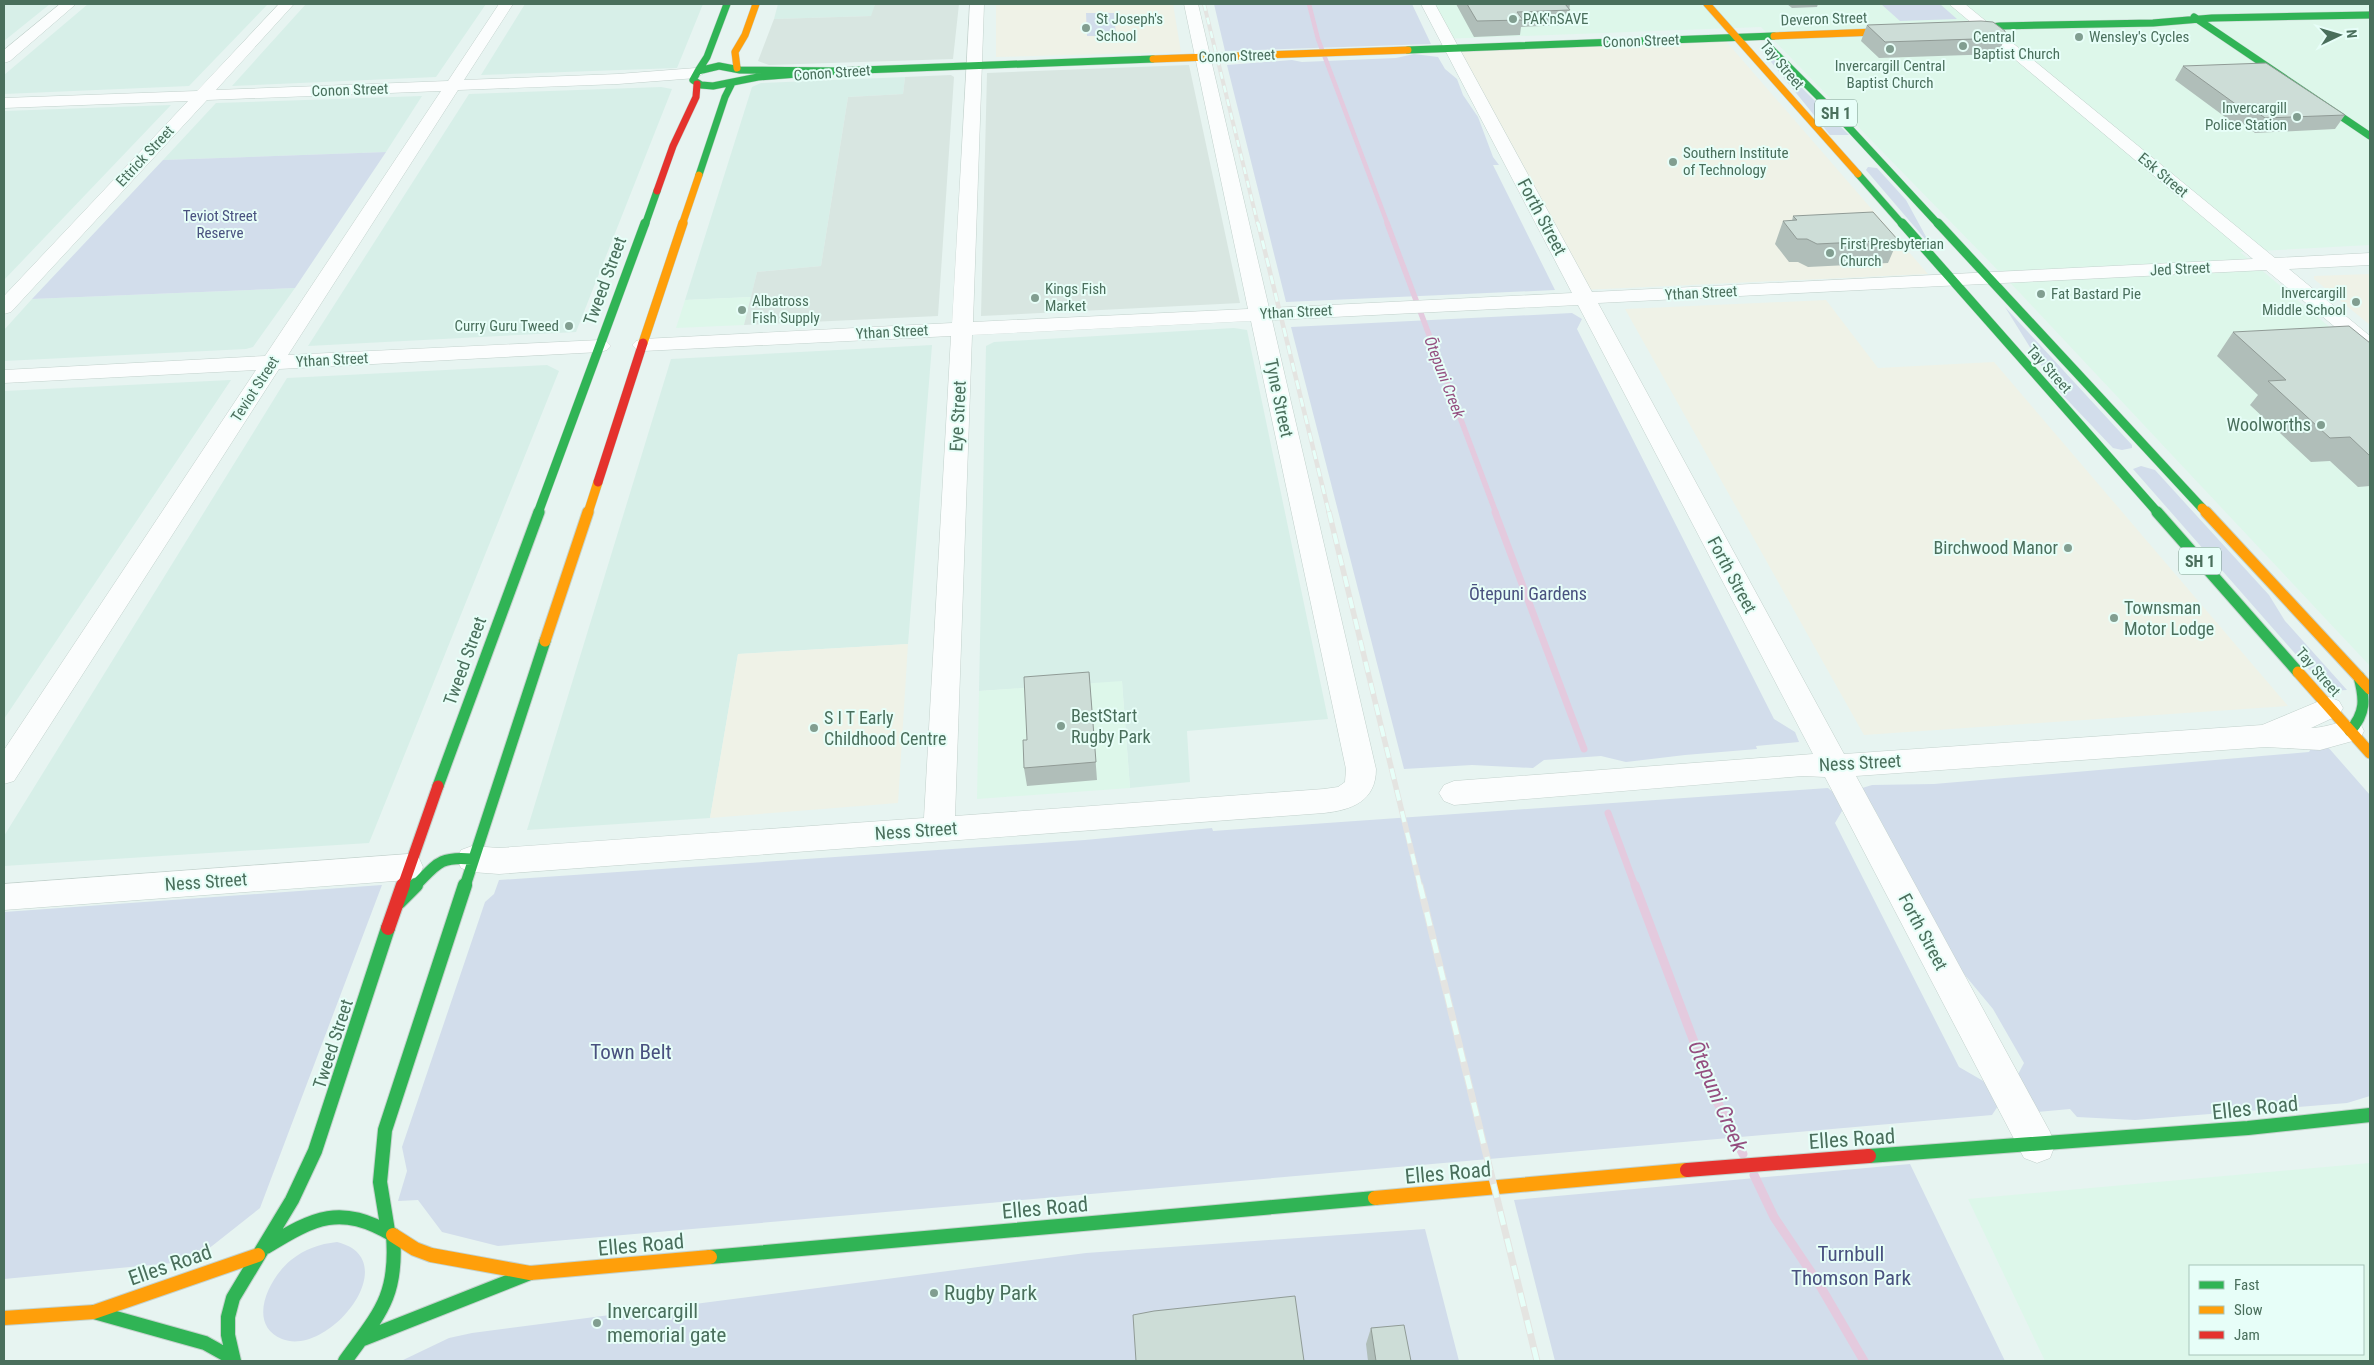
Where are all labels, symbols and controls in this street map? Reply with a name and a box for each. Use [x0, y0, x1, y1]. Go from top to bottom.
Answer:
street label: Deveron Street [1780, 8, 1868, 30]
place label: St Joseph's School [1096, 10, 1163, 45]
place label: PAK'nSAVE [1523, 10, 1589, 28]
north arrow [2314, 10, 2364, 60]
marker: PAK'nSAVE [1507, 13, 1519, 25]
marker: St Joseph's School [1080, 22, 1092, 34]
place label: Central Baptist Church [1973, 28, 2060, 63]
place label: Wensley's Cycles [2089, 28, 2189, 46]
text: N [2344, 29, 2360, 39]
street label: Conon Street [1602, 31, 1680, 51]
marker: Wensley's Cycles [2073, 31, 2085, 43]
street label: Tay Street [1756, 37, 1808, 93]
marker: Central Baptist Church [1957, 40, 1969, 52]
marker: Invercargill Central Baptist Church [1884, 43, 1896, 55]
street label: Conon Street [1198, 46, 1276, 66]
place label: Invercargill Central Baptist Church [1835, 57, 1945, 92]
street label: Conon Street [793, 61, 871, 85]
street label: Conon Street [311, 80, 389, 100]
place label: Invercargill Police Station [2205, 99, 2287, 134]
road number: SH 1 [1815, 100, 1857, 126]
marker: Invercargill Police Station [2291, 111, 2303, 123]
street label: Ettrick Street [112, 122, 178, 190]
place label: Southern Institute of Technology [1683, 144, 1788, 179]
street label: Esk Street [2134, 149, 2192, 201]
marker: Southern Institute of Technology [1667, 156, 1679, 168]
street label: Forth Street [1514, 175, 1571, 259]
park label: Teviot Street Reserve [183, 207, 257, 242]
street label: Tweed Street [579, 234, 630, 328]
place label: First Presbyterian Church [1840, 235, 1944, 270]
marker: First Presbyterian Church [1824, 247, 1836, 259]
street label: Jed Street [2149, 258, 2211, 280]
place label: Kings Fish Market [1045, 280, 1106, 315]
street label: Ythan Street [1664, 282, 1738, 304]
place label: Invercargill Middle School [2262, 284, 2346, 319]
place label: Fat Bastard Pie [2051, 285, 2141, 303]
marker: Fat Bastard Pie [2035, 288, 2047, 300]
place label: Albatross Fish Supply [752, 292, 820, 327]
marker: Kings Fish Market [1029, 292, 1041, 304]
marker: Invercargill Middle School [2350, 296, 2362, 308]
street label: Ythan Street [1259, 301, 1333, 323]
marker: Albatross Fish Supply [736, 304, 748, 316]
place label: Curry Guru Tweed [455, 317, 559, 335]
marker: Curry Guru Tweed [563, 320, 575, 332]
street label: Ythan Street [855, 321, 929, 343]
water label: Ōtepuni Creek [1420, 334, 1469, 422]
street label: Tay Street [2023, 341, 2075, 397]
street label: Ythan Street [295, 349, 369, 371]
street label: Teviot Street [227, 353, 283, 425]
street label: Tyne Street [1261, 357, 1298, 439]
street label: Eye Street [945, 380, 970, 452]
place label: Woolworths [2226, 414, 2311, 435]
marker: Woolworths [2315, 419, 2327, 431]
street label: Forth Street [1704, 533, 1761, 617]
place label: Birchwood Manor [1933, 537, 2059, 558]
marker: Birchwood Manor [2062, 542, 2074, 554]
road number: SH 1 [2179, 548, 2221, 574]
park label: Ōtepuni Gardens [1469, 583, 1587, 604]
place label: Townsman Motor Lodge [2124, 597, 2214, 639]
marker: Townsman Motor Lodge [2108, 612, 2120, 624]
street label: Tweed Street [439, 614, 490, 708]
street label: Tay Street [2292, 644, 2344, 700]
place label: BestStart Rugby Park [1071, 705, 1151, 747]
place label: S I T Early Childhood Centre [824, 707, 946, 749]
marker: BestStart Rugby Park [1055, 720, 1067, 732]
marker: S I T Early Childhood Centre [808, 722, 820, 734]
street label: Ness Street [1818, 750, 1902, 775]
street label: Ness Street [874, 817, 958, 844]
street label: Ness Street [164, 868, 248, 895]
street label: Forth Street [1895, 890, 1952, 974]
street label: Tweed Street [308, 997, 357, 1091]
water label: Ōtepuni Creek [1683, 1037, 1752, 1156]
park label: Town Belt [590, 1040, 672, 1064]
street label: Elles Road [2211, 1092, 2299, 1124]
street label: Elles Road [1808, 1124, 1896, 1154]
street label: Elles Road [1404, 1157, 1492, 1189]
street label: Elles Road [1001, 1192, 1089, 1224]
street label: Elles Road [597, 1229, 685, 1261]
street label: Elles Road [125, 1240, 215, 1290]
park label: Turnbull Thomson Park [1791, 1242, 1912, 1290]
legend [2189, 1265, 2364, 1355]
text: Fast [2234, 1276, 2259, 1294]
place label: Rugby Park [944, 1281, 1037, 1305]
marker: Rugby Park [928, 1287, 940, 1299]
place label: Invercargill memorial gate [607, 1299, 727, 1347]
text: Slow [2234, 1301, 2263, 1319]
marker: Invercargill memorial gate [591, 1317, 603, 1329]
text: Jam [2234, 1326, 2260, 1344]

